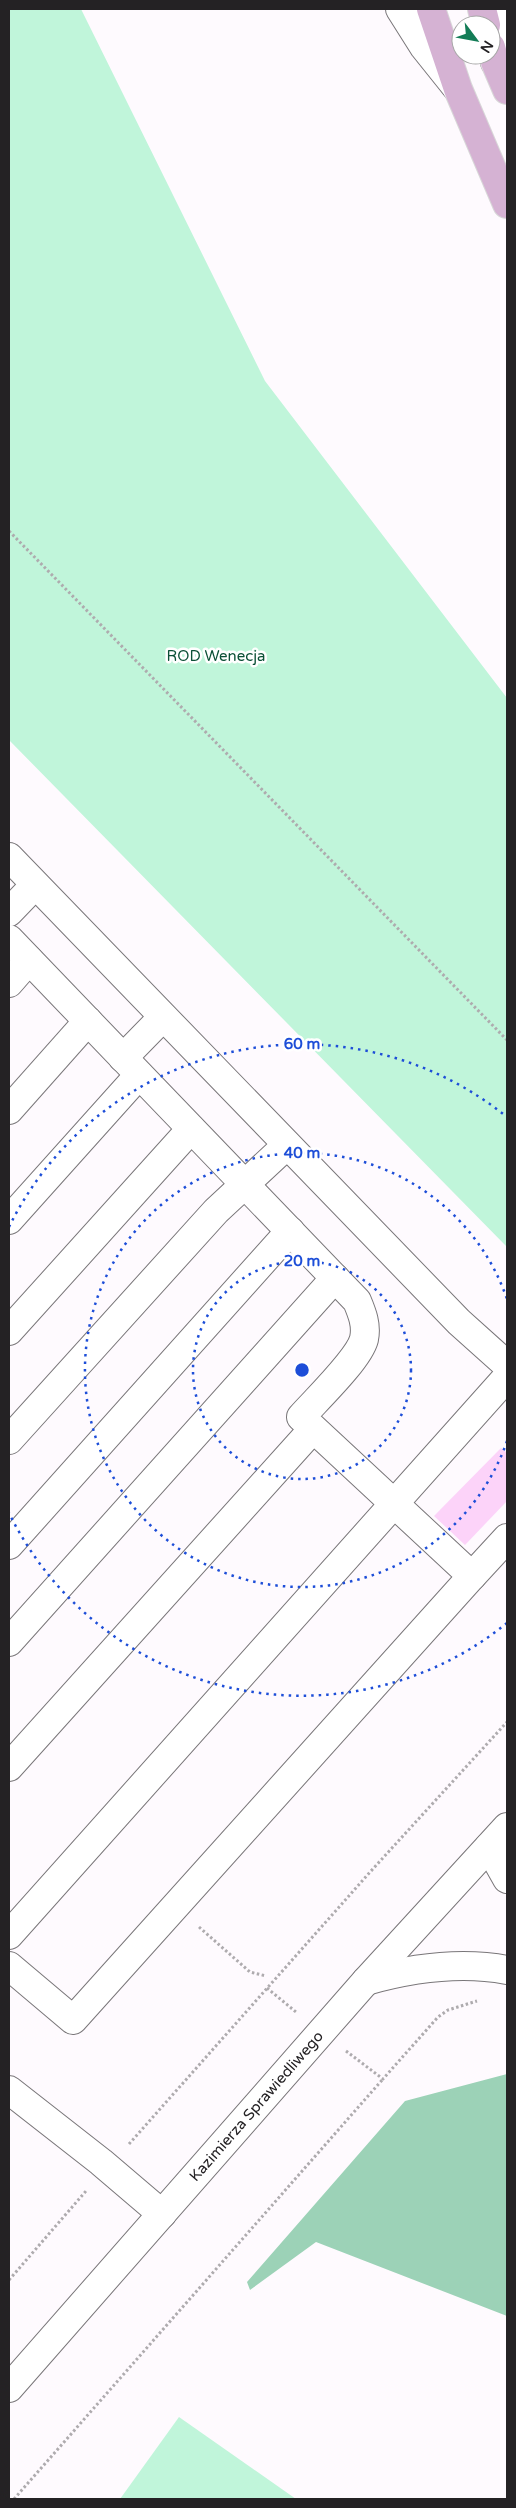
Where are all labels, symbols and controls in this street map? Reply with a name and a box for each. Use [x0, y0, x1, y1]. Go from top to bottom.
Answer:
north arrow [451, 15, 501, 65]
text: N [476, 37, 497, 56]
park label: ROD Wenecja [167, 647, 265, 665]
text: 60 m [284, 1035, 320, 1053]
text: 40 m [284, 1144, 320, 1162]
text: 20 m [284, 1252, 320, 1270]
centre of rings [293, 1361, 311, 1379]
street label: Kazimierza Sprawiedliwego [186, 2027, 327, 2185]

